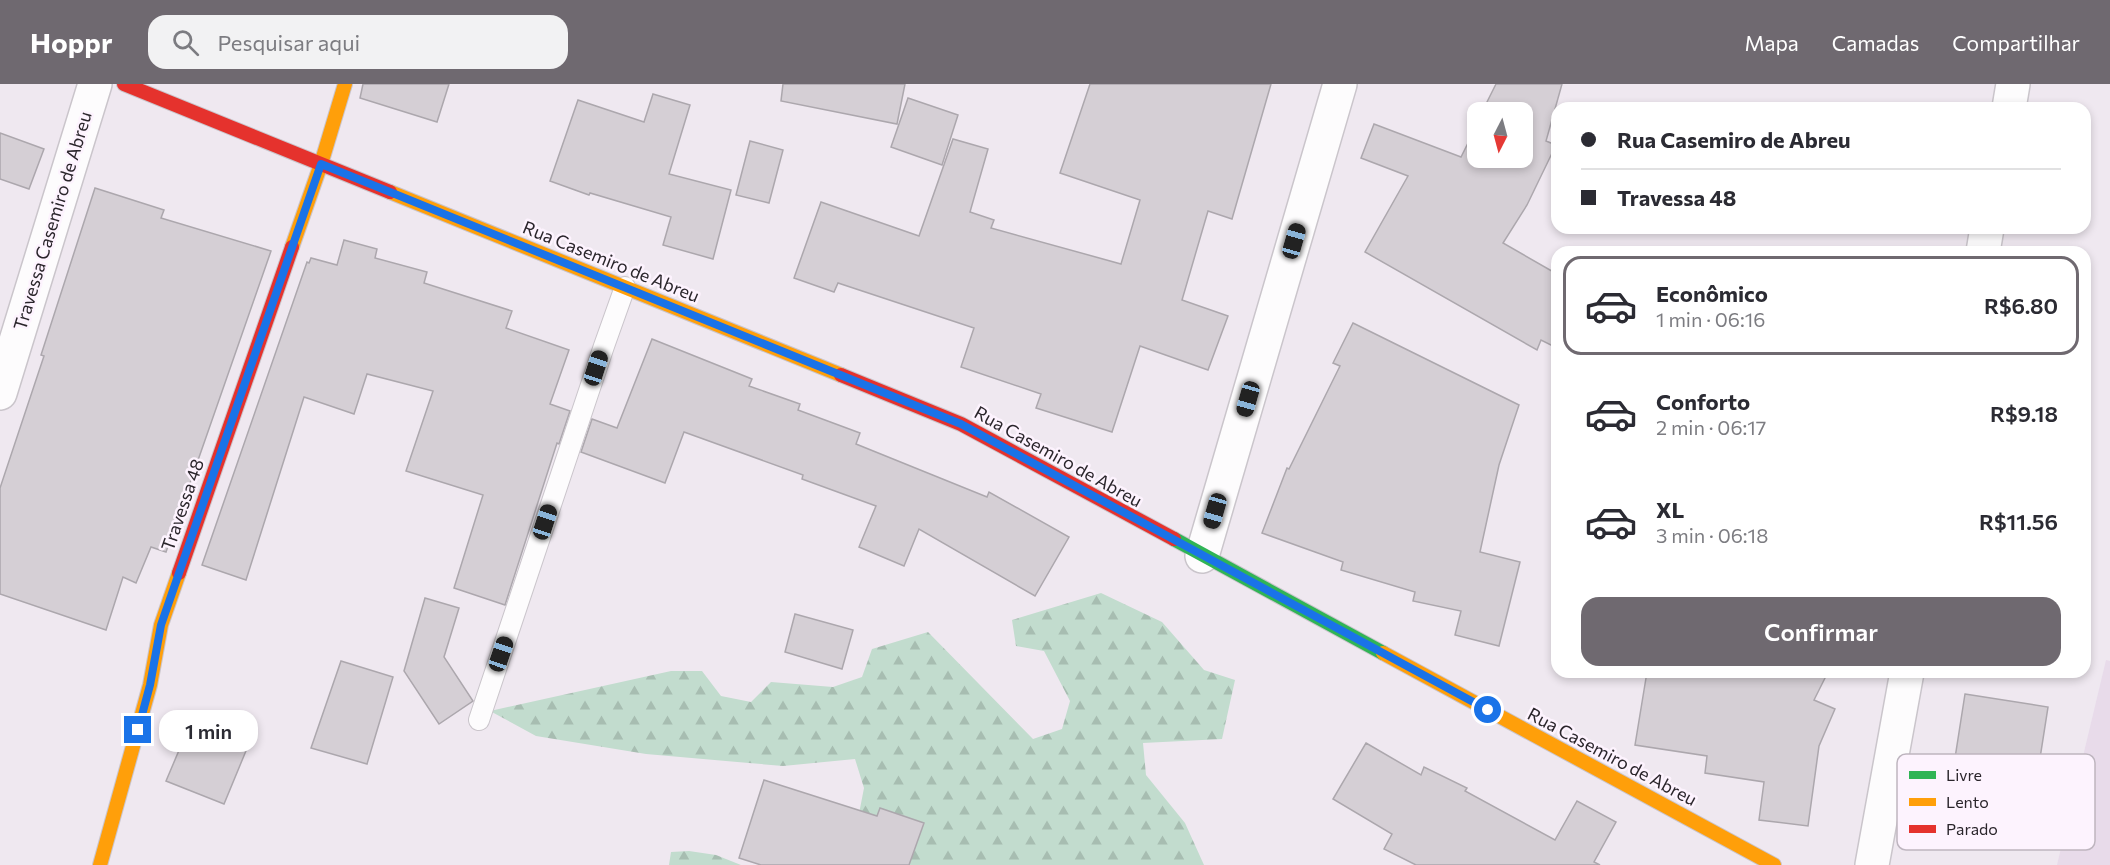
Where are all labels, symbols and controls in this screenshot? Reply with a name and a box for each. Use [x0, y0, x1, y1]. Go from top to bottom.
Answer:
search box [148, 15, 568, 69]
text: Hoppr [30, 25, 112, 59]
icon: search [169, 26, 202, 59]
text: Pesquisar aqui [217, 29, 360, 56]
text: Mapa [1745, 30, 1799, 55]
text: Camadas [1832, 30, 1919, 55]
text: Compartilhar [1952, 30, 2080, 55]
north arrow [1467, 102, 1533, 168]
map controls [1467, 102, 1533, 168]
street label: Travessa Casemiro de Abreu [8, 109, 96, 333]
text: Rua Casemiro de Abreu [1617, 126, 1851, 153]
text: Travessa 48 [1617, 184, 1736, 211]
street label: Rua Casemiro de Abreu [520, 216, 703, 307]
car [1280, 221, 1308, 261]
icon: car [1584, 279, 1638, 333]
text: Econômico [1656, 280, 1768, 307]
text: R$6.80 [1984, 292, 2058, 319]
text: 1 min · 06:16 [1656, 307, 1765, 331]
car [582, 348, 610, 388]
car [1234, 379, 1262, 419]
icon: car [1584, 387, 1638, 441]
text: Conforto [1656, 388, 1750, 415]
text: R$9.18 [1990, 400, 2058, 427]
street label: Rua Casemiro de Abreu [971, 401, 1146, 511]
text: 2 min · 06:17 [1656, 415, 1766, 439]
street label: Travessa 48 [156, 456, 208, 553]
car [1201, 491, 1229, 531]
icon: car [1584, 495, 1638, 549]
text: XL [1656, 496, 1684, 523]
car [531, 502, 559, 542]
text: R$11.56 [1979, 508, 2058, 535]
text: 3 min · 06:18 [1656, 523, 1768, 547]
button: Confirmar [1581, 597, 2061, 666]
car [487, 634, 515, 674]
route start [1474, 696, 1501, 723]
street label: Rua Casemiro de Abreu [1524, 702, 1701, 810]
callout: 1 min [159, 709, 258, 751]
route end [124, 716, 151, 743]
text: 1 min [185, 719, 232, 743]
legend [1897, 754, 2095, 850]
text: Livre [1946, 765, 1982, 784]
text: Lento [1946, 792, 1989, 811]
text: Parado [1946, 819, 1998, 838]

